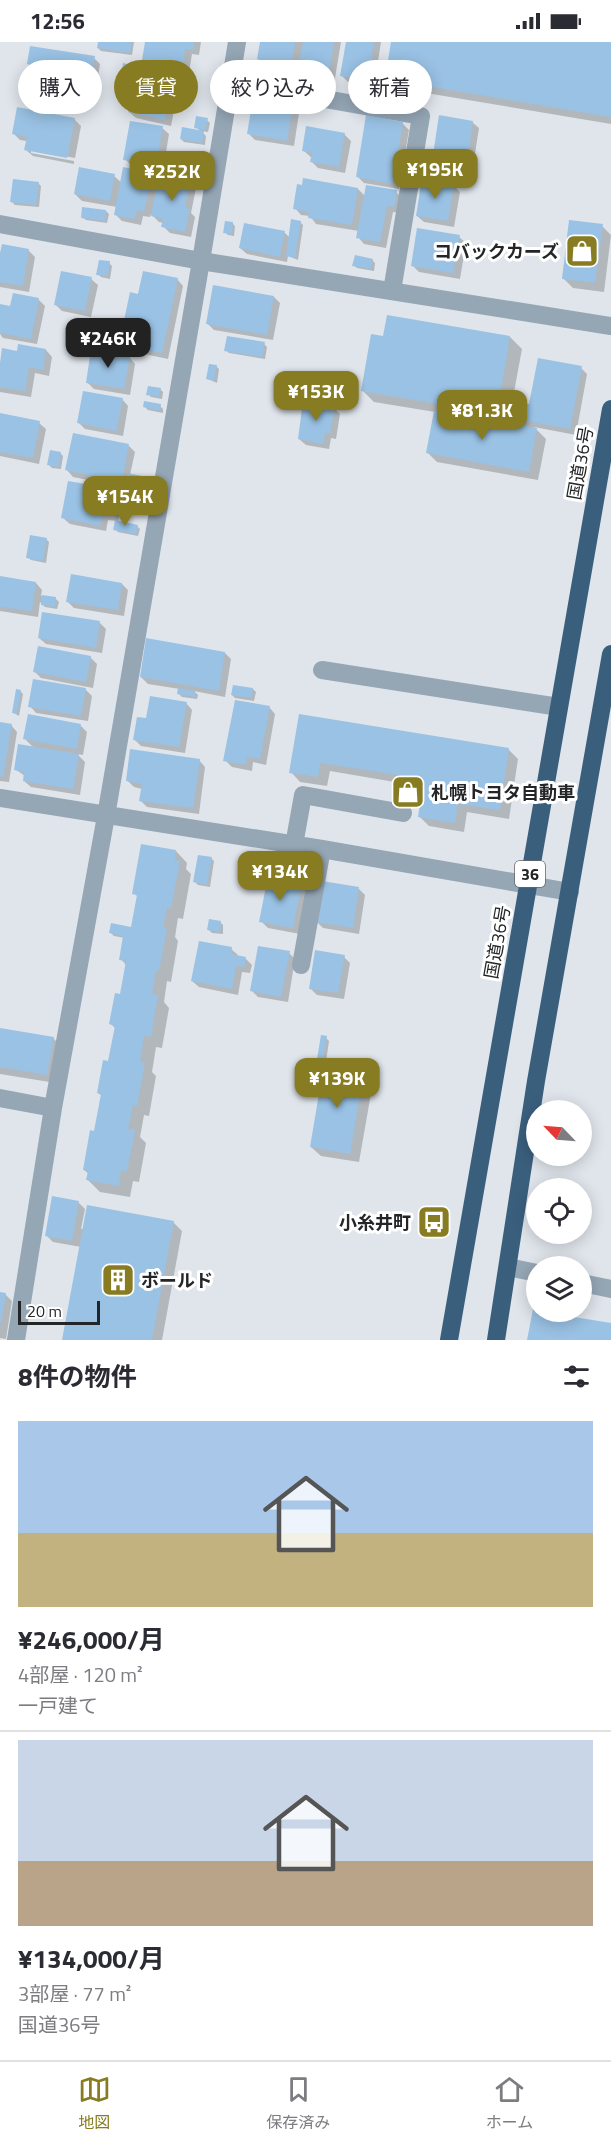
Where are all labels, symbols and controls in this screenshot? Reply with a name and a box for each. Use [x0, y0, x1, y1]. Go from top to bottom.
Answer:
text: 12:56 [30, 4, 85, 38]
chip: 購入 [18, 60, 102, 114]
chip: 賃貸 [114, 60, 198, 114]
chip: 絞り込み [210, 60, 336, 114]
chip: 新着 [348, 60, 432, 114]
pin: ¥195K [393, 149, 477, 200]
pin: ¥252K [130, 151, 214, 202]
text: ¥195K [407, 153, 463, 184]
text: ¥252K [144, 155, 200, 186]
shop icon: コバックカーズ [564, 233, 600, 269]
place label: コバックカーズ [434, 238, 559, 265]
pin: ¥246K [66, 318, 150, 369]
text: ¥246K [80, 322, 136, 353]
pin: ¥153K [274, 371, 358, 422]
text: ¥153K [288, 375, 344, 406]
pin: ¥81.3K [433, 390, 531, 441]
text: ¥81.3K [451, 394, 513, 425]
street label: 国道36号 [560, 424, 600, 502]
pin: ¥154K [83, 476, 167, 527]
text: ¥154K [97, 480, 153, 511]
shop icon: 札幌トヨタ自動車 [390, 774, 426, 810]
place label: 札幌トヨタ自動車 [431, 779, 575, 806]
pin: ¥134K [238, 851, 322, 902]
text: ¥134K [252, 855, 308, 886]
road number: 36 [515, 861, 545, 887]
street label: 国道36号 [477, 903, 517, 981]
pin: ¥139K [295, 1058, 379, 1109]
text: ¥139K [309, 1062, 365, 1093]
north arrow [526, 1100, 592, 1166]
map controls [526, 1100, 592, 1322]
button: locate [526, 1178, 592, 1244]
bus stop icon: 小糸井町 [416, 1204, 452, 1240]
place label: 小糸井町 [339, 1209, 411, 1236]
button: layers [526, 1256, 592, 1322]
building icon: ボールド [100, 1262, 136, 1298]
place label: ボールド [141, 1267, 213, 1294]
scale bar [18, 1298, 100, 1326]
text: 20 m [27, 1299, 62, 1323]
text: 8件の物件 [18, 1357, 137, 1396]
icon: filters [560, 1360, 593, 1393]
icon: home [252, 1460, 360, 1568]
text: ¥246,000/月 [18, 1620, 165, 1659]
text: 4部屋 · 120 m² [18, 1659, 143, 1690]
text: 一戸建て [18, 1690, 98, 1721]
icon: home [252, 1779, 360, 1887]
text: ¥134,000/月 [18, 1939, 165, 1978]
text: 3部屋 · 77 m² [18, 1978, 131, 2009]
text: 国道36号 [18, 2009, 100, 2040]
tab: 地図 [78, 2073, 111, 2134]
tab: 保存済み [266, 2073, 330, 2134]
tab: ホーム [486, 2073, 533, 2134]

